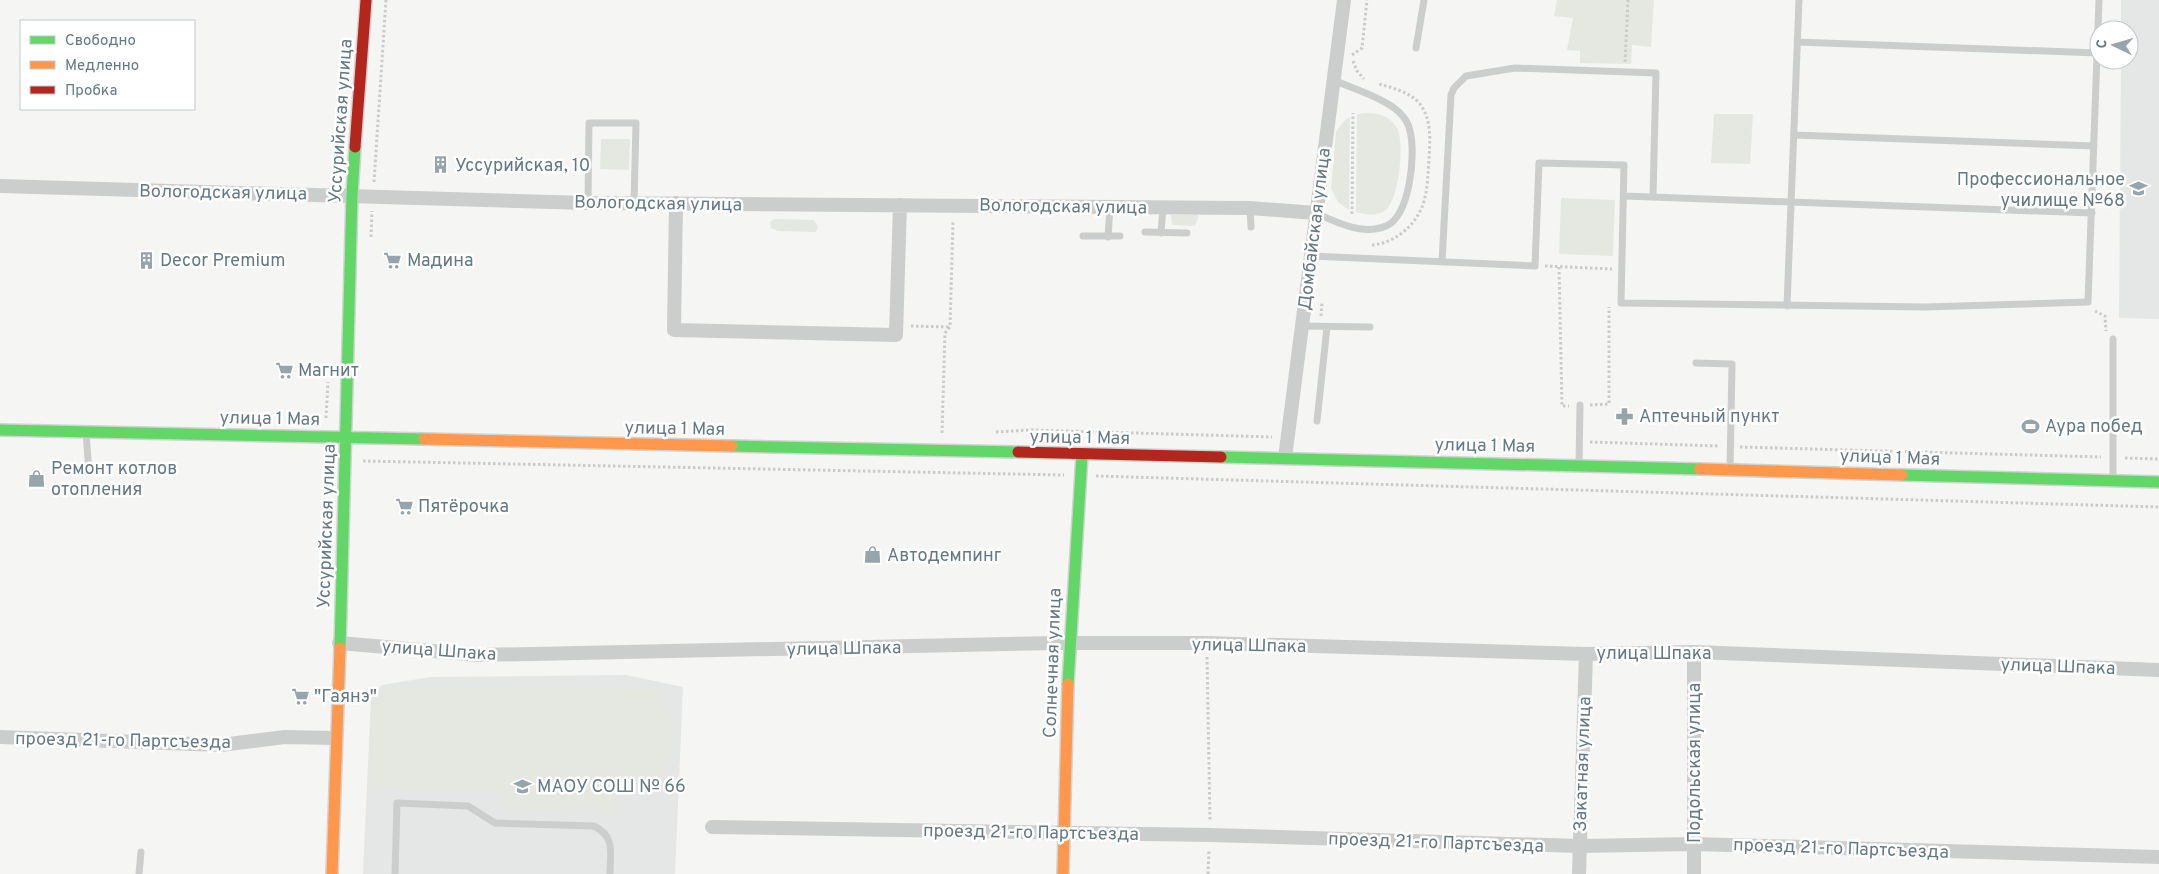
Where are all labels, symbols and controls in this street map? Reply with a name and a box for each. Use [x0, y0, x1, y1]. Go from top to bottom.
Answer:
legend [20, 20, 195, 110]
north arrow [2089, 20, 2139, 70]
text: Свободно [65, 32, 136, 51]
street label: Уссурийская улица [324, 38, 359, 204]
text: С [2094, 39, 2111, 49]
text: Медленно [65, 57, 139, 76]
text: Пробка [65, 82, 117, 101]
street label: Домбайская улица [1294, 147, 1337, 312]
building icon: Уссурийская, 10 [431, 155, 451, 175]
place label: Уссурийская, 10 [455, 155, 590, 178]
place label: Профессиональное училище №68 [1957, 169, 2125, 213]
school or university icon: Профессиональное училище №68 [2129, 179, 2149, 199]
street label: Вологодская улица [139, 181, 307, 206]
street label: Вологодская улица [574, 192, 742, 217]
street label: Вологодская улица [979, 195, 1147, 220]
building icon: Decor Premium [136, 250, 156, 270]
place label: Decor Premium [160, 250, 286, 273]
supermarket icon: Мадина [383, 250, 403, 270]
place label: Мадина [407, 250, 473, 273]
supermarket icon: Магнит [274, 360, 294, 380]
place label: Магнит [298, 360, 359, 383]
pharmacy icon: Аптечный пункт [1615, 406, 1635, 426]
place label: Аптечный пункт [1639, 406, 1779, 429]
street label: улица 1 Мая [219, 407, 320, 432]
sports icon: Аура побед [2021, 416, 2041, 436]
place label: Аура побед [2045, 416, 2143, 439]
street label: улица 1 Мая [624, 417, 725, 442]
street label: улица 1 Мая [1029, 426, 1130, 451]
street label: улица 1 Мая [1434, 434, 1535, 459]
street label: Уссурийская улица [313, 443, 342, 609]
street label: улица 1 Мая [1839, 445, 1941, 472]
place label: Ремонт котлов отопления [51, 458, 177, 502]
shop icon: Ремонт котлов отопления [27, 468, 47, 488]
supermarket icon: Пятёрочка [394, 496, 414, 516]
place label: Пятёрочка [418, 496, 509, 519]
shop icon: Автодемпинг [863, 545, 883, 565]
place label: Автодемпинг [887, 545, 1002, 568]
street label: Солнечная улица [1039, 588, 1068, 739]
street label: улица Шпака [1191, 634, 1307, 659]
street label: улица Шпака [381, 636, 497, 667]
street label: улица Шпака [786, 637, 902, 662]
street label: улица Шпака [1597, 643, 1711, 666]
street label: улица Шпака [2000, 654, 2116, 681]
street label: Подольская улица [1684, 683, 1707, 843]
supermarket icon: "Гаянэ" [290, 686, 310, 706]
place label: "Гаянэ" [314, 686, 377, 709]
street label: Закатная улица [1570, 696, 1597, 832]
street label: проезд 21-го Партсъезда [15, 728, 231, 755]
school or university icon: МАОУ СОШ № 66 [513, 776, 533, 796]
place label: МАОУ СОШ № 66 [537, 776, 686, 799]
street label: проезд 21-го Партсъезда [923, 820, 1139, 847]
street label: проезд 21-го Партсъезда [1328, 828, 1544, 859]
street label: проезд 21-го Партсъезда [1733, 834, 1949, 865]

